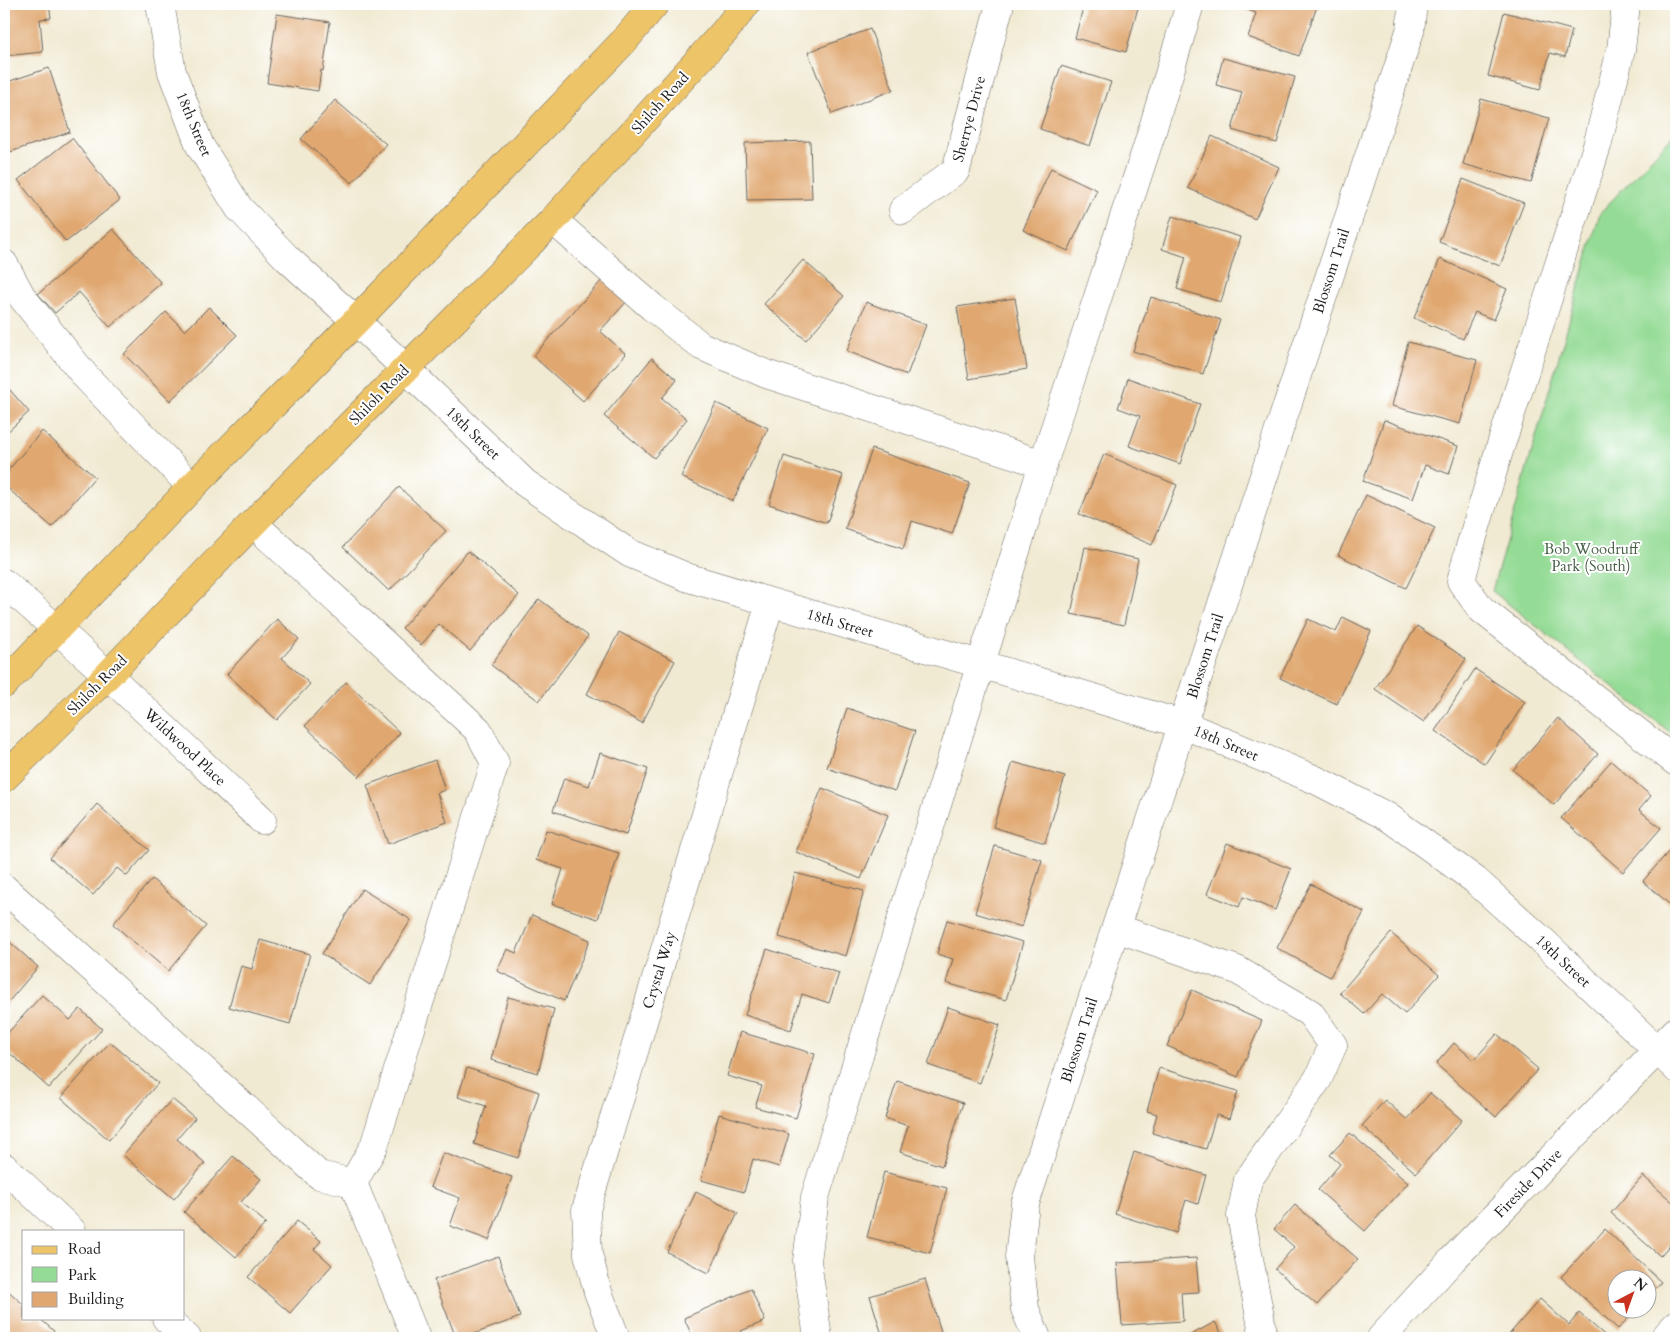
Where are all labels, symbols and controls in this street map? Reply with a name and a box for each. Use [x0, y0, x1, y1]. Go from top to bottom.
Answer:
street label: Shiloh Road [627, 68, 693, 138]
street label: Sherrye Drive [948, 73, 990, 164]
street label: 18th Street [171, 89, 217, 160]
street label: Blossom Trail [1308, 226, 1354, 316]
street label: Shiloh Road [345, 361, 413, 429]
street label: 18th Street [441, 402, 505, 464]
park label: Bob Woodruff Park (South) [1544, 539, 1641, 576]
street label: 18th Street [804, 604, 876, 642]
street label: Blossom Trail [1182, 611, 1228, 701]
street label: Shiloh Road [63, 651, 131, 719]
street label: Wildwood Place [139, 703, 231, 790]
street label: 18th Street [1191, 720, 1262, 766]
street label: Crystal Way [638, 929, 680, 1011]
street label: 18th Street [1531, 930, 1595, 992]
street label: Blossom Trail [1056, 995, 1102, 1085]
street label: Fireside Drive [1490, 1144, 1566, 1222]
legend [22, 1230, 185, 1320]
text: Road [68, 1239, 101, 1259]
text: Park [68, 1265, 97, 1285]
north arrow [1608, 1270, 1658, 1320]
text: N [1629, 1273, 1651, 1296]
text: Building [68, 1289, 124, 1309]

